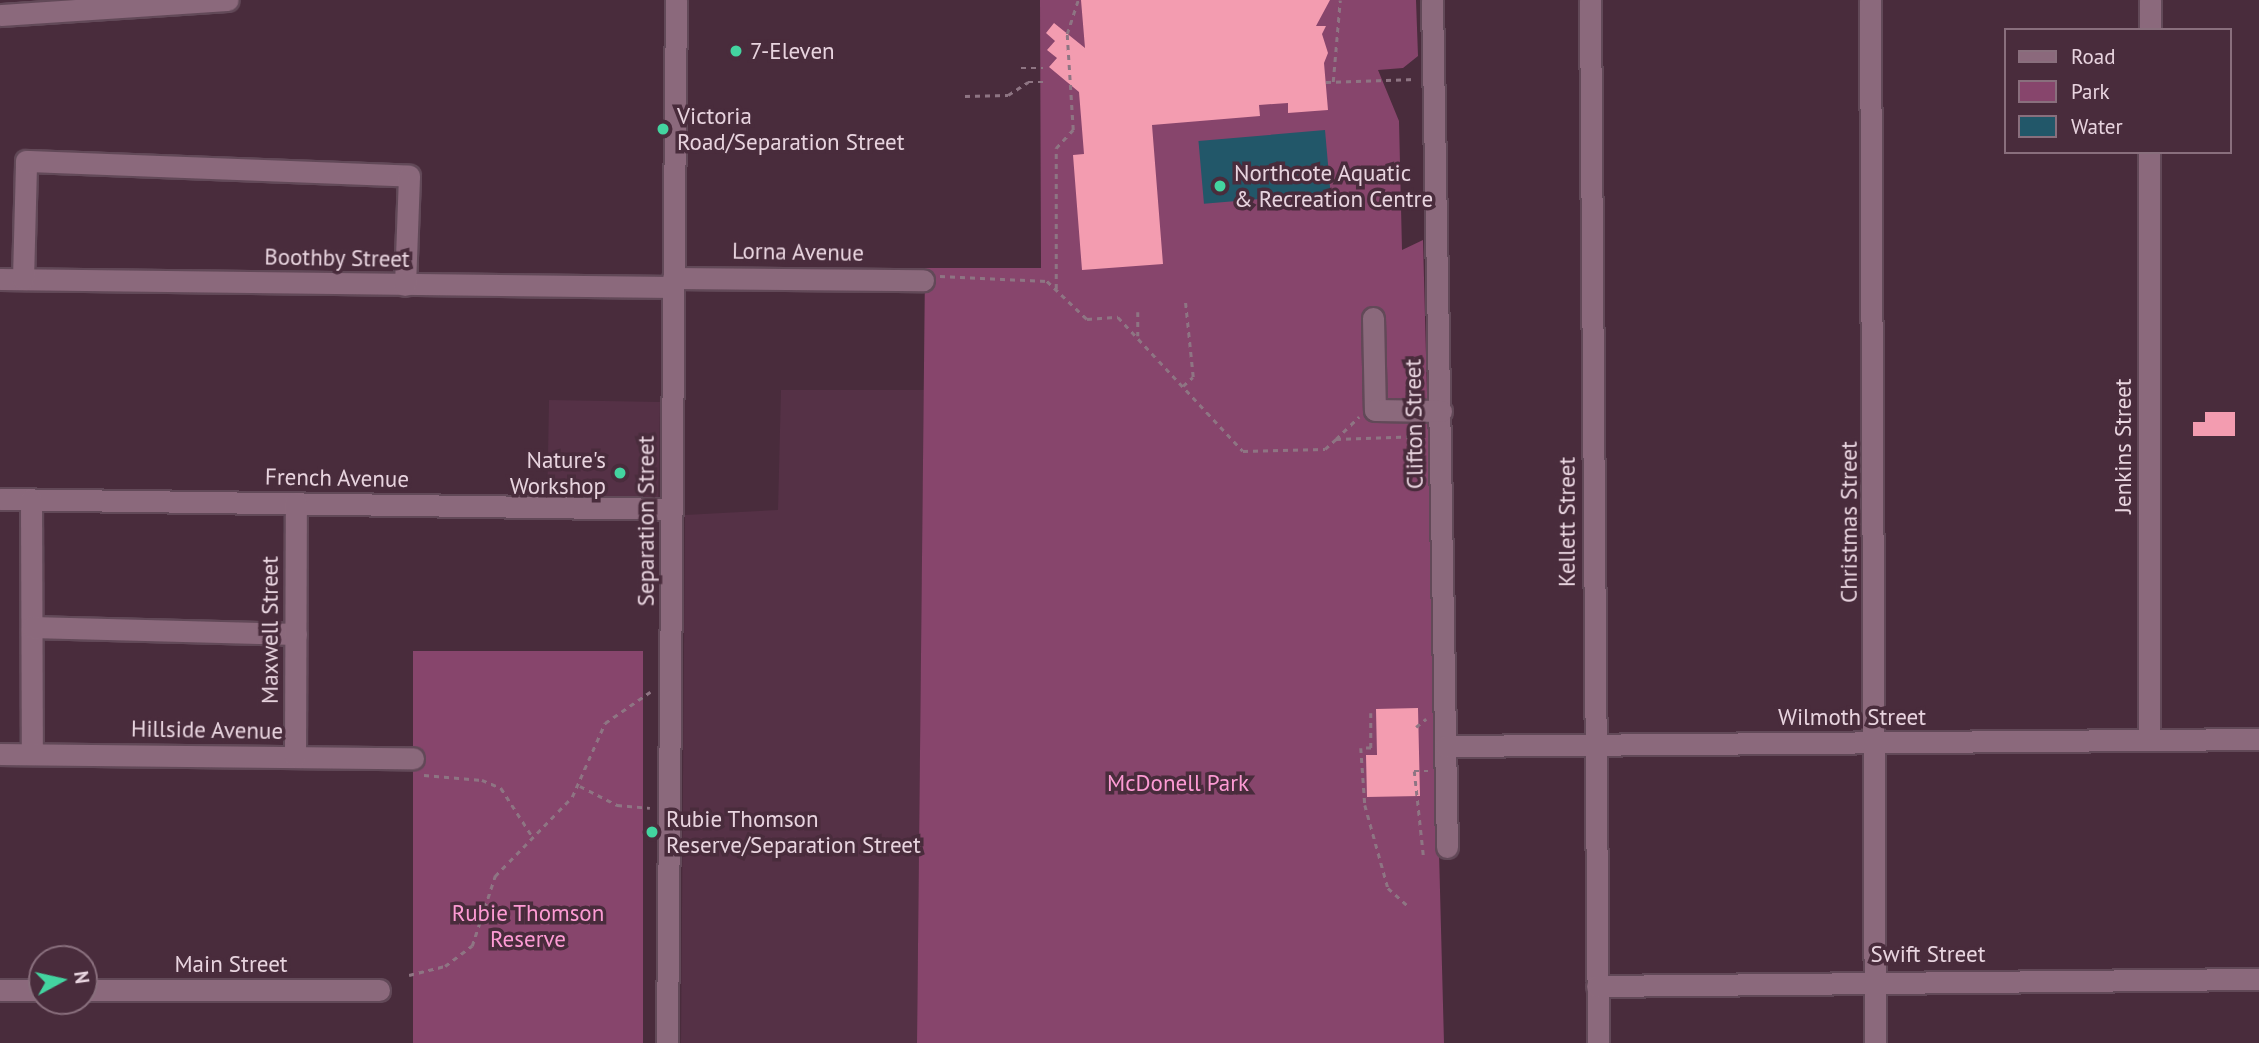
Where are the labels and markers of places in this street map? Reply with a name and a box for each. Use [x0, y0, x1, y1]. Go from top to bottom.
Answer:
place label: 7-Eleven [750, 37, 835, 65]
marker: 7-Eleven [728, 43, 744, 59]
place label: Victoria Road/Separation Street [677, 102, 905, 156]
marker: Victoria Road/Separation Street [655, 121, 671, 137]
place label: Northcote Aquatic & Recreation Centre [1234, 159, 1433, 213]
marker: Northcote Aquatic & Recreation Centre [1212, 178, 1228, 194]
place label: Nature's Workshop [510, 446, 606, 500]
marker: Nature's Workshop [612, 465, 628, 481]
place label: Rubie Thomson Reserve/Separation Street [666, 805, 921, 859]
marker: Rubie Thomson Reserve/Separation Street [644, 824, 660, 840]

